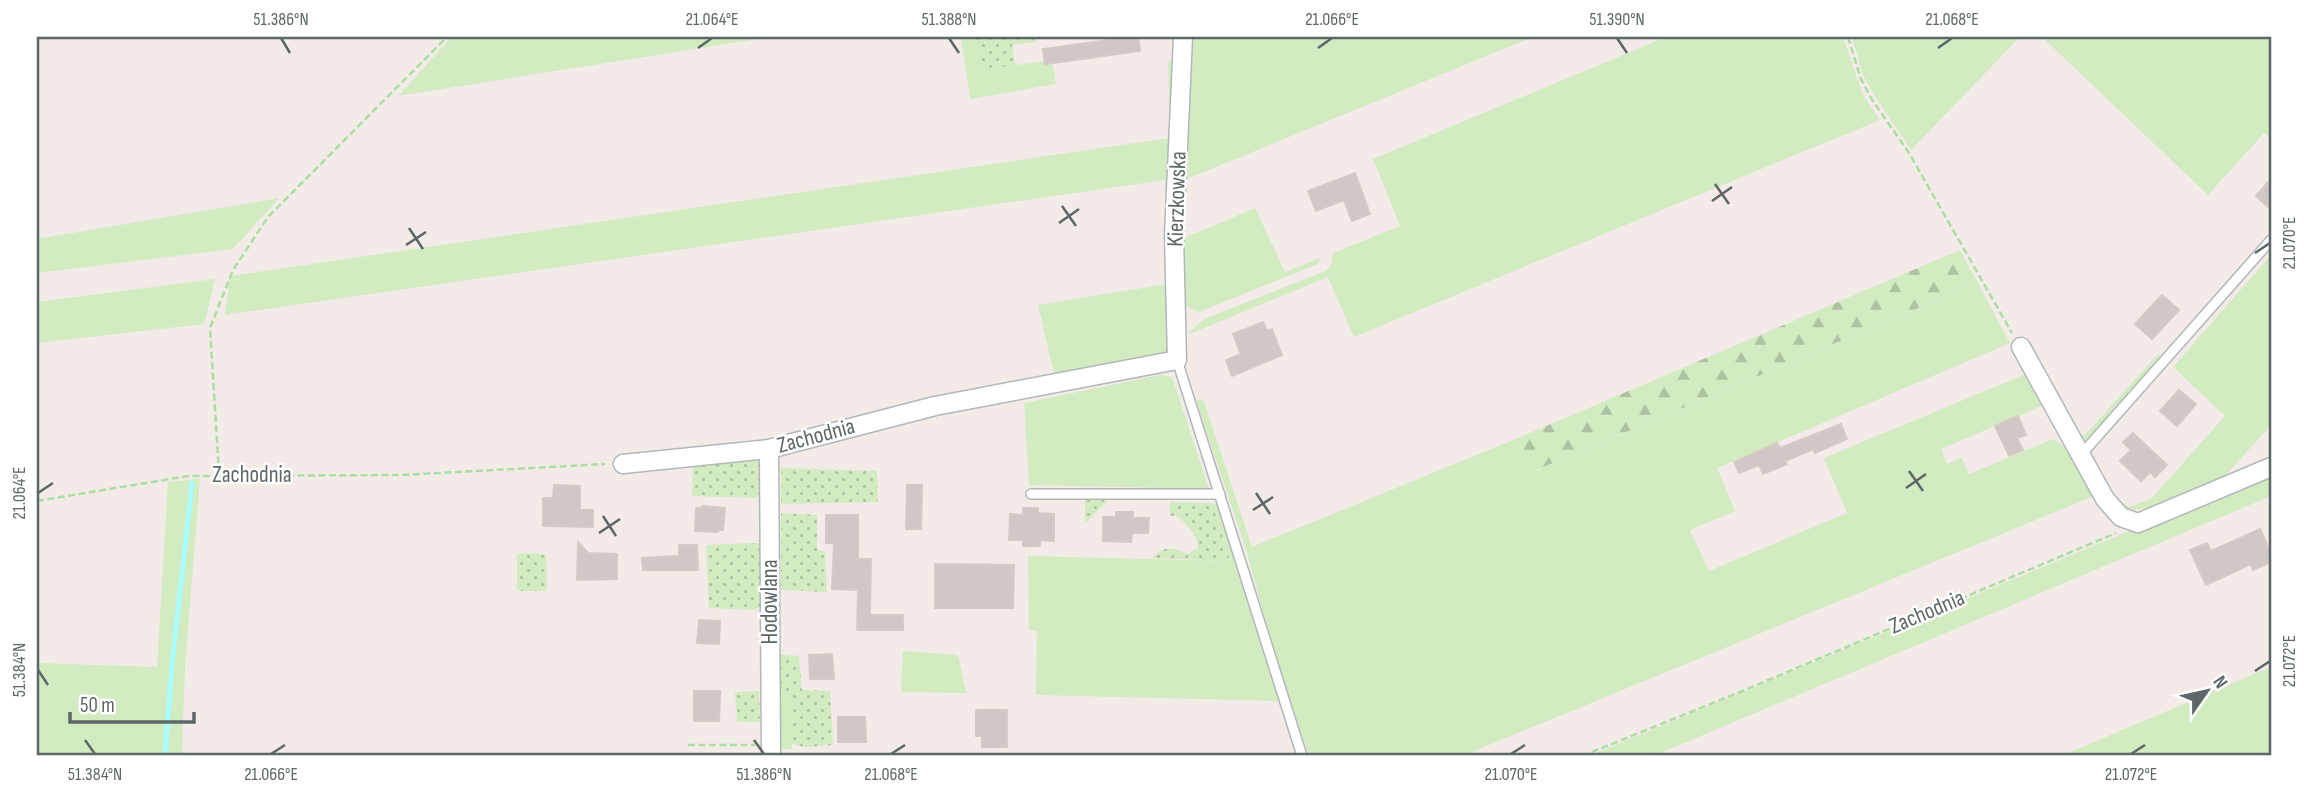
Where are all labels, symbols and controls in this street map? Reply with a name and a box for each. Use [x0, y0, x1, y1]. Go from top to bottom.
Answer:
text: 51.386°N [253, 9, 309, 30]
text: 21.064°E [686, 9, 738, 30]
text: 51.388°N [921, 9, 977, 30]
text: 21.066°E [1305, 9, 1359, 30]
text: 51.390°N [1589, 9, 1645, 30]
text: 21.068°E [1925, 9, 1979, 30]
street label: Kierzkowska [1161, 151, 1193, 247]
text: 21.070°E [2279, 216, 2300, 270]
street label: Zachodnia [774, 412, 858, 460]
street label: Zachodnia [212, 461, 292, 489]
text: 21.064°E [9, 467, 30, 519]
street label: Hodowlana [756, 559, 784, 645]
street label: Zachodnia [1885, 584, 1969, 640]
text: 21.072°E [2279, 635, 2300, 687]
text: 51.384°N [9, 643, 30, 697]
north arrow [2172, 656, 2242, 726]
text: N [2207, 672, 2232, 693]
scale bar [70, 681, 194, 725]
text: 50 m [80, 693, 115, 718]
text: 51.384°N [68, 764, 122, 785]
text: 21.066°E [244, 764, 298, 785]
text: 51.386°N [736, 764, 792, 785]
text: 21.068°E [864, 764, 918, 785]
text: 21.070°E [1484, 764, 1538, 785]
text: 21.072°E [2105, 764, 2157, 785]

